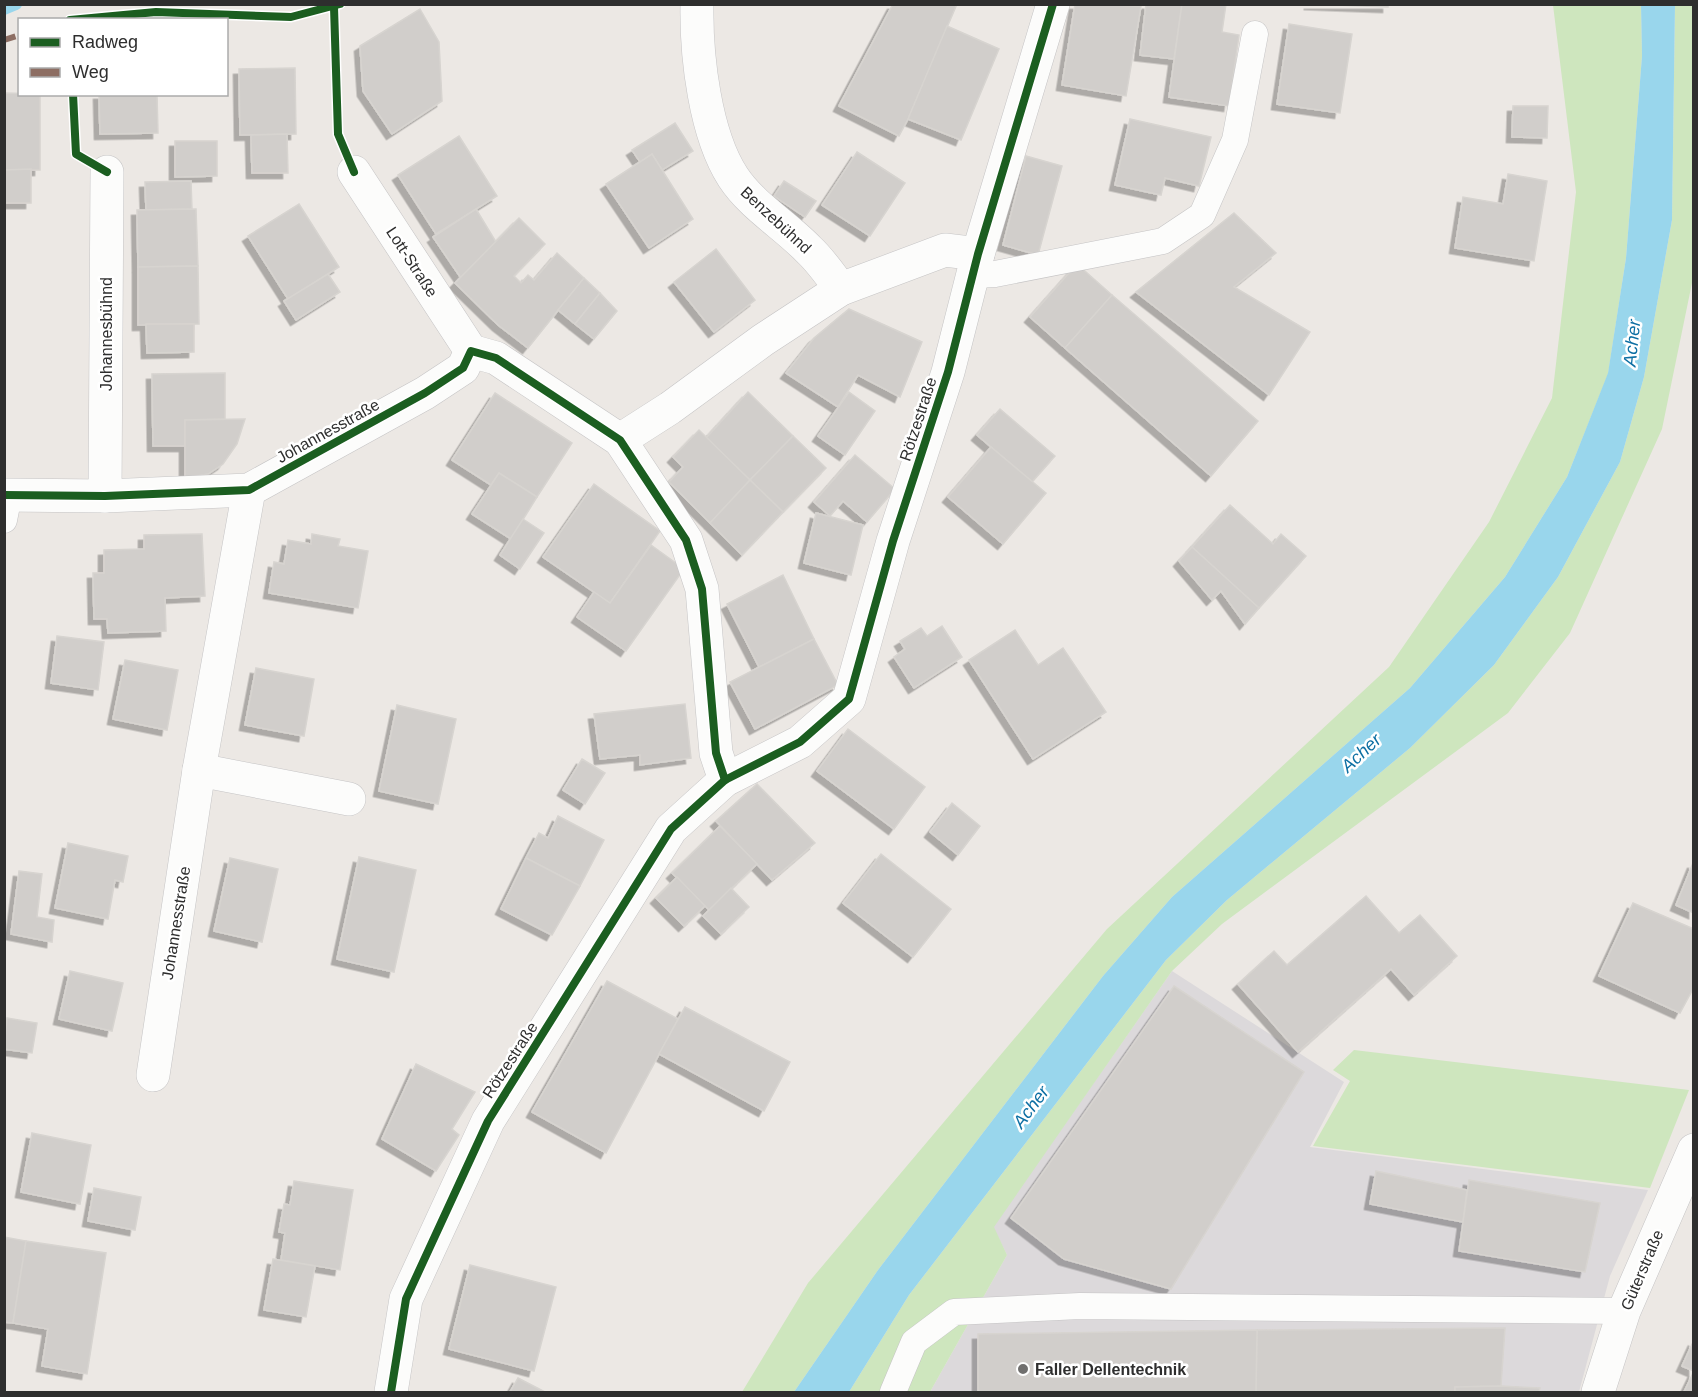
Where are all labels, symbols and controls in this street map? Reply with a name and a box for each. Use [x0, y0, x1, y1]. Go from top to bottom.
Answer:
legend [18, 18, 228, 96]
text: Radweg [72, 32, 138, 52]
text: Weg [72, 62, 109, 82]
street label: Benzebühnd [737, 183, 815, 257]
street label: Lott-Straße [383, 224, 441, 300]
street label: Johannesbühnd [98, 277, 115, 391]
water label: Acher [1619, 318, 1645, 368]
street label: Rötzestraße [896, 375, 940, 463]
street label: Johannesstraße [274, 396, 382, 466]
water label: Acher [1336, 729, 1386, 777]
street label: Johannesstraße [159, 865, 193, 981]
street label: Rötzestraße [479, 1019, 541, 1101]
water label: Acher [1008, 1081, 1054, 1133]
street label: Güterstraße [1617, 1227, 1667, 1313]
place label: Faller Dellentechnik [1035, 1361, 1186, 1378]
marker: Faller Dellentechnik [1016, 1362, 1030, 1376]

